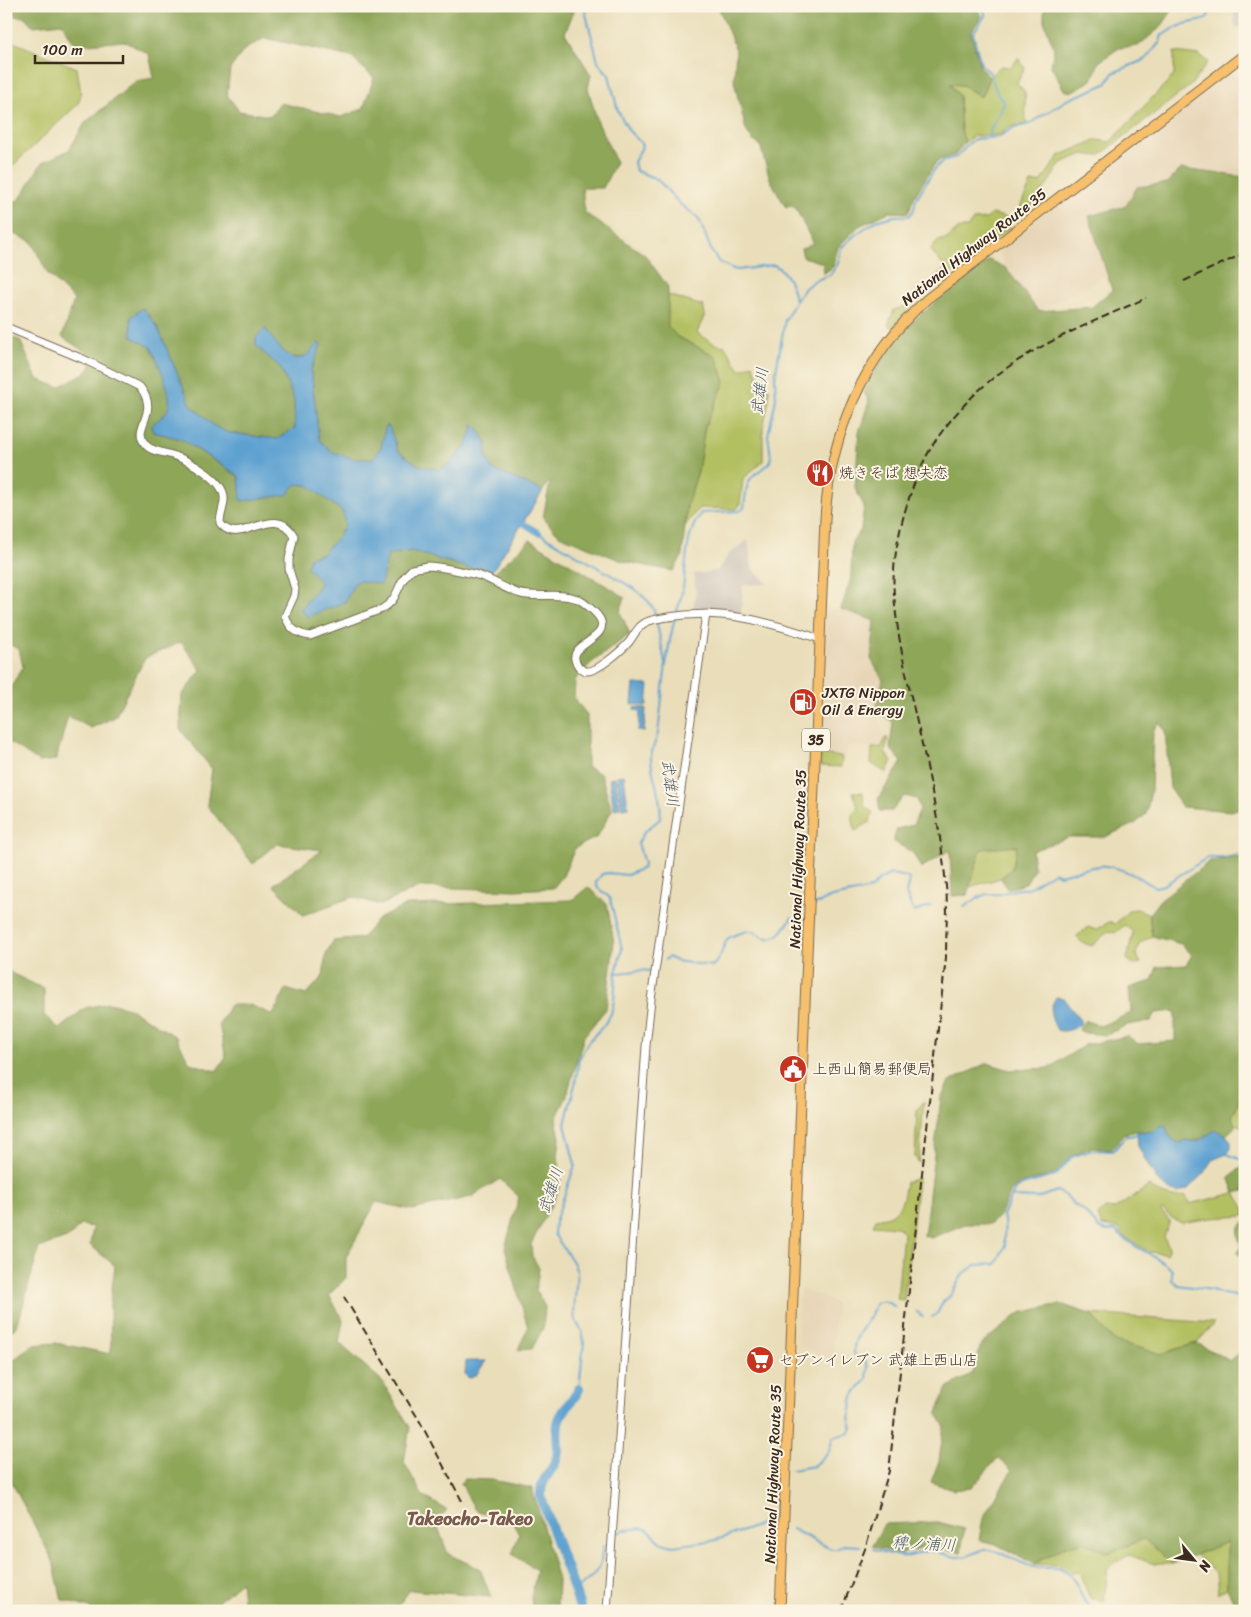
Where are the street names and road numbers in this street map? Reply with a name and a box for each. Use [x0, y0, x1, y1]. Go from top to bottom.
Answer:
street label: National Highway Route 35 [895, 182, 1053, 312]
road number: 35 [802, 728, 830, 752]
street label: National Highway Route 35 [782, 769, 814, 949]
street label: National Highway Route 35 [757, 1384, 789, 1564]

